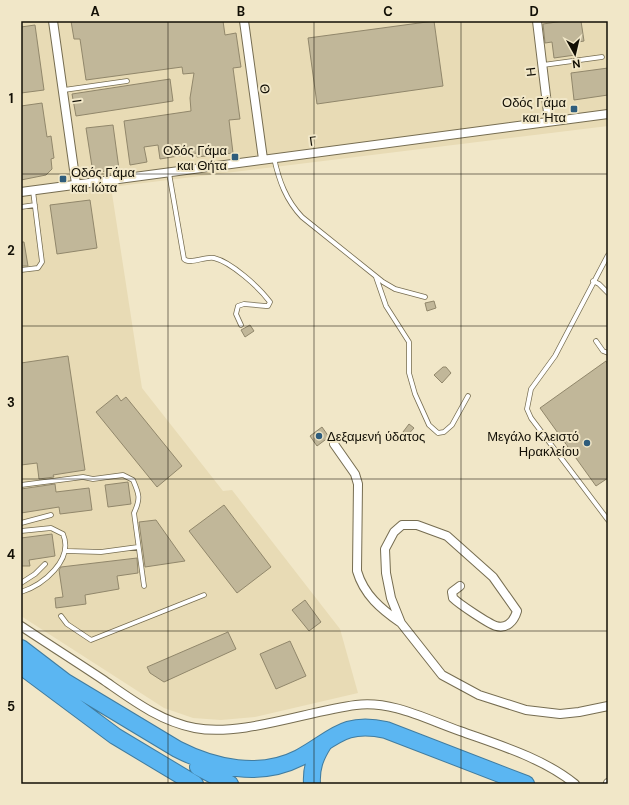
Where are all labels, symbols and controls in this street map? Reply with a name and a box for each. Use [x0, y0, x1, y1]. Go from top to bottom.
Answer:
text: A [90, 3, 100, 20]
text: B [237, 3, 245, 20]
text: C [383, 3, 393, 20]
text: D [529, 3, 539, 20]
north arrow [555, 34, 595, 74]
text: N [571, 56, 581, 71]
street label: Η [522, 66, 540, 78]
street label: Θ [256, 83, 274, 95]
text: 1 [9, 90, 13, 107]
place label: Οδός Γάμα και Ήτα [502, 94, 566, 126]
street label: Ι [68, 98, 86, 104]
marker: Οδός Γάμα και Ήτα [569, 104, 579, 114]
street label: Γ [308, 132, 318, 150]
place label: Οδός Γάμα και Θήτα [163, 142, 227, 174]
marker: Οδός Γάμα και Θήτα [230, 152, 240, 162]
place label: Οδός Γάμα και Ιώτα [71, 164, 135, 196]
marker: Οδός Γάμα και Ιώτα [58, 174, 68, 184]
text: 2 [7, 242, 15, 259]
text: 3 [7, 394, 15, 411]
place label: Δεξαμενή ύδατος [327, 428, 425, 445]
place label: Μεγάλο Κλειστό Ηρακλείου [487, 428, 579, 460]
marker: Δεξαμενή ύδατος [314, 431, 324, 441]
marker: Μεγάλο Κλειστό Ηρακλείου [582, 438, 592, 448]
text: 4 [7, 546, 15, 563]
text: 5 [7, 698, 15, 715]

